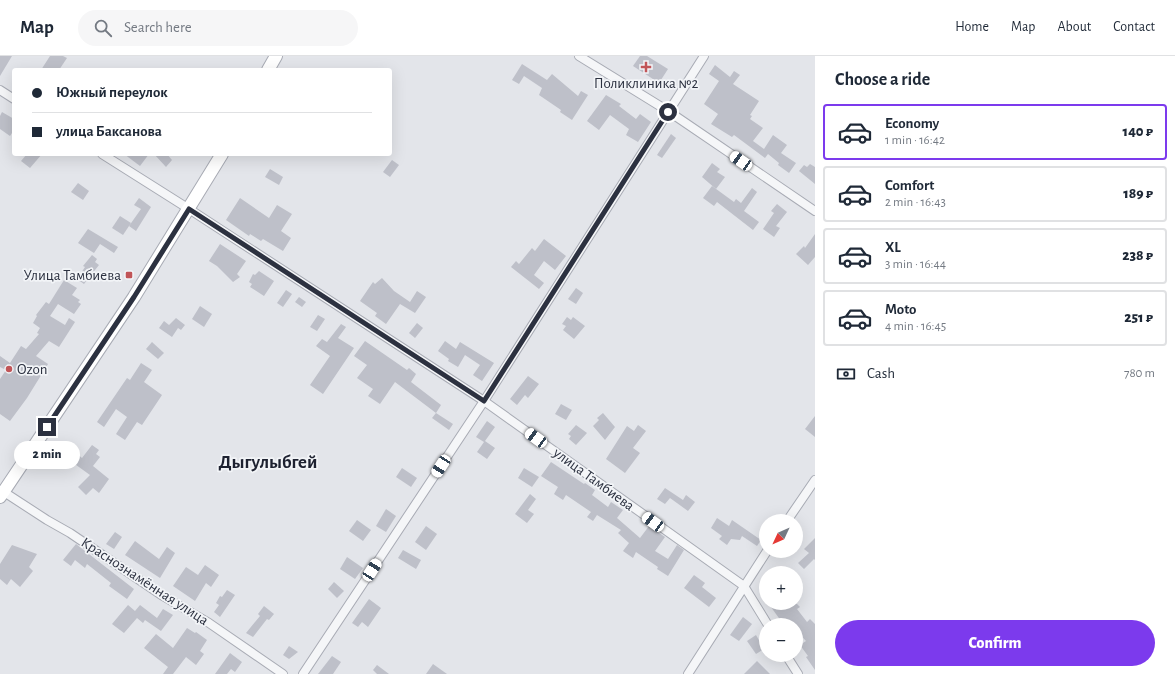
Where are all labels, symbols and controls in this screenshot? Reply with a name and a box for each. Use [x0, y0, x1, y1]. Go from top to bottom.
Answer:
search box [78, 10, 358, 46]
icon: search [92, 17, 114, 39]
text: Map [20, 18, 54, 37]
text: Search here [124, 20, 192, 35]
text: Home [955, 20, 989, 34]
text: Map [1011, 20, 1035, 34]
text: About [1057, 20, 1091, 34]
text: Contact [1113, 20, 1155, 34]
marker: Поликлиника №2 [640, 61, 652, 73]
text: Choose a ride [835, 71, 930, 89]
place label: Поликлиника №2 [594, 76, 698, 91]
text: Южный переулок [56, 85, 168, 100]
route start [659, 103, 677, 121]
icon: car [837, 114, 873, 150]
text: Economy [885, 116, 939, 131]
text: улица Баксанова [56, 124, 162, 139]
text: 140 ₽ [1123, 124, 1153, 139]
text: 1 min · 16:42 [885, 134, 945, 147]
car [728, 149, 754, 173]
icon: car [837, 176, 873, 212]
text: Comfort [885, 178, 934, 193]
text: 189 ₽ [1123, 186, 1153, 201]
text: 2 min · 16:43 [885, 196, 946, 209]
icon: car [837, 238, 873, 274]
text: XL [885, 240, 901, 255]
text: 238 ₽ [1122, 248, 1153, 263]
text: 3 min · 16:44 [885, 258, 946, 271]
place label: Улица Тамбиева [23, 268, 121, 283]
marker: Улица Тамбиева [124, 270, 134, 280]
icon: car [837, 300, 873, 336]
text: Moto [885, 302, 917, 317]
text: 251 ₽ [1124, 310, 1153, 325]
text: 4 min · 16:45 [885, 320, 946, 333]
place label: Ozon [17, 362, 47, 377]
icon: cash [835, 363, 857, 385]
marker: Ozon [4, 364, 14, 374]
text: Cash [867, 366, 895, 381]
text: 780 m [1124, 367, 1155, 380]
route end [38, 418, 56, 436]
car [523, 426, 549, 450]
callout: 2 min [14, 441, 80, 469]
street label: улица Тамбиева [550, 445, 637, 514]
text: 2 min [32, 448, 62, 461]
district label: Дыгулыбгей [219, 453, 317, 472]
car [429, 453, 453, 479]
car [640, 510, 666, 534]
north arrow [759, 514, 803, 558]
map controls [759, 514, 803, 662]
street label: Краснознамённая улица [78, 535, 211, 628]
car [360, 557, 384, 583]
button: + [759, 566, 803, 610]
button: − [759, 618, 803, 662]
button: Confirm [835, 620, 1155, 666]

